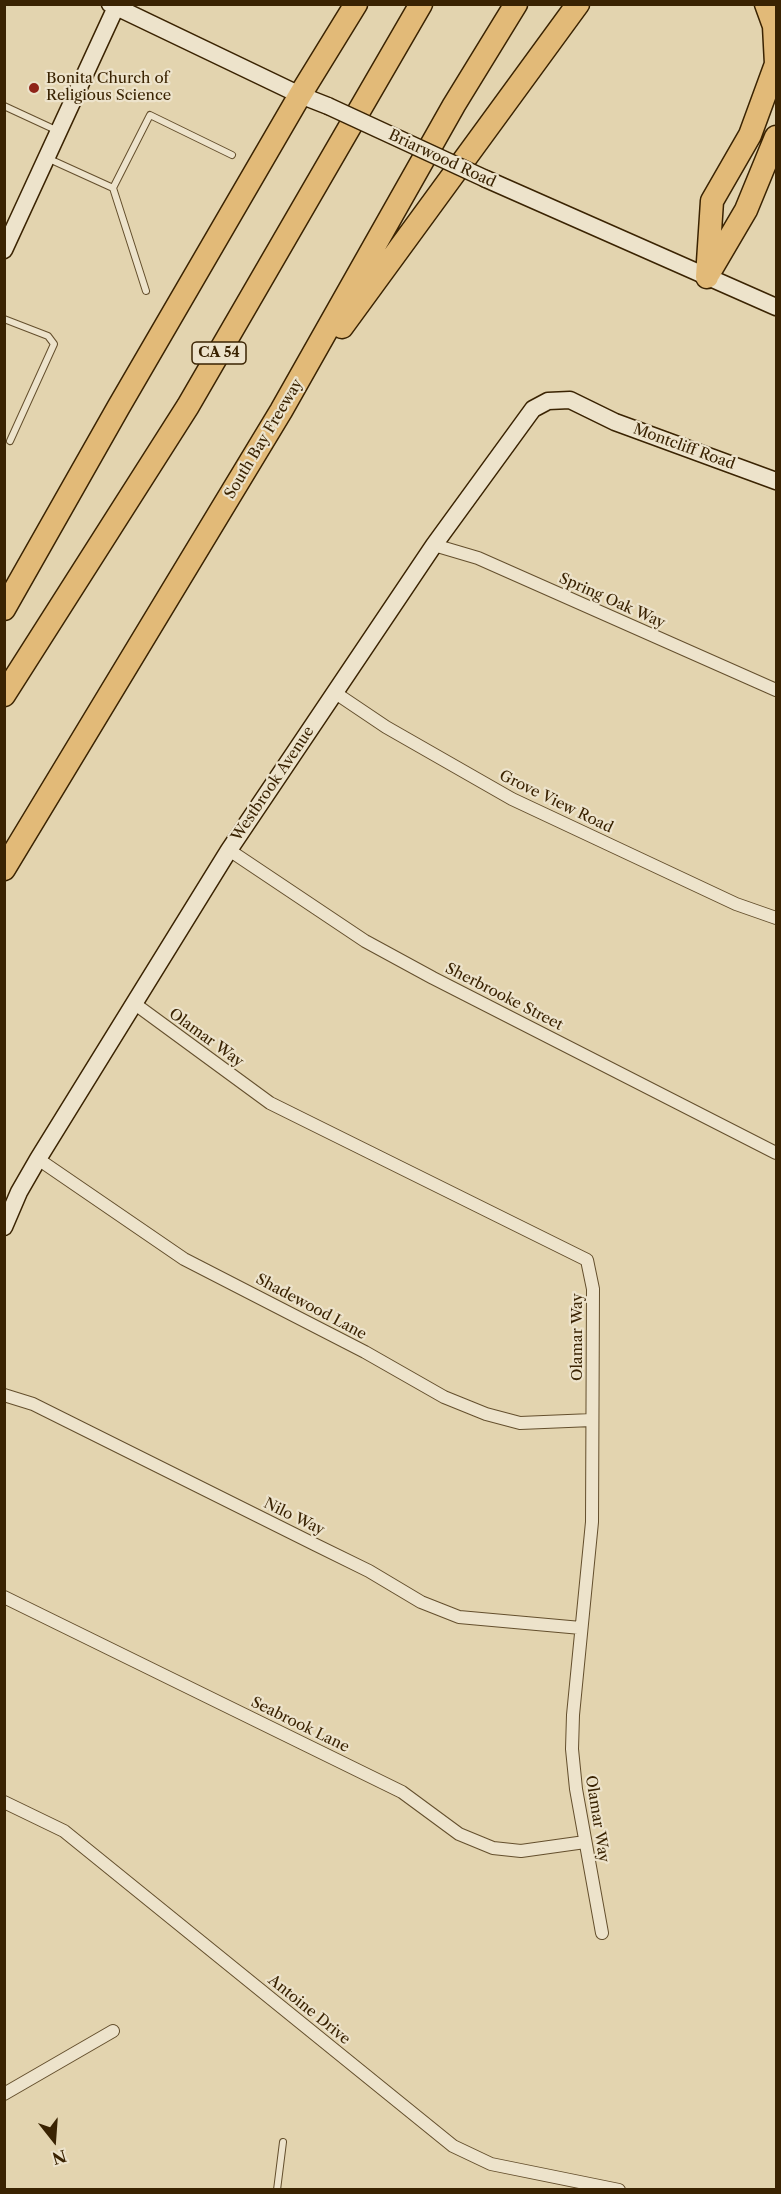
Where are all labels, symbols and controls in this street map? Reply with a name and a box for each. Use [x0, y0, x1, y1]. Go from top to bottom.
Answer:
place label: Bonita Church of Religious Science [46, 70, 171, 105]
marker: Bonita Church of Religious Science [27, 81, 41, 95]
street label: Briarwood Road [386, 126, 498, 192]
road number: CA 54 [192, 342, 246, 364]
street label: South Bay Freeway [221, 376, 307, 502]
street label: Montcliff Road [631, 420, 737, 474]
street label: Spring Oak Way [556, 570, 668, 632]
street label: Westbrook Avenue [228, 723, 318, 845]
street label: Grove View Road [496, 767, 616, 837]
street label: Sherbrooke Street [442, 960, 566, 1034]
street label: Olamar Way [165, 1005, 247, 1071]
street label: Shadewood Lane [253, 1270, 369, 1344]
street label: Olamar Way [569, 1293, 587, 1381]
street label: Nilo Way [261, 1495, 327, 1539]
street label: Seabrook Lane [248, 1693, 352, 1757]
street label: Olamar Way [581, 1774, 613, 1864]
street label: Antoine Drive [264, 1971, 354, 2049]
north arrow [24, 2110, 84, 2170]
text: N [50, 2146, 69, 2169]

